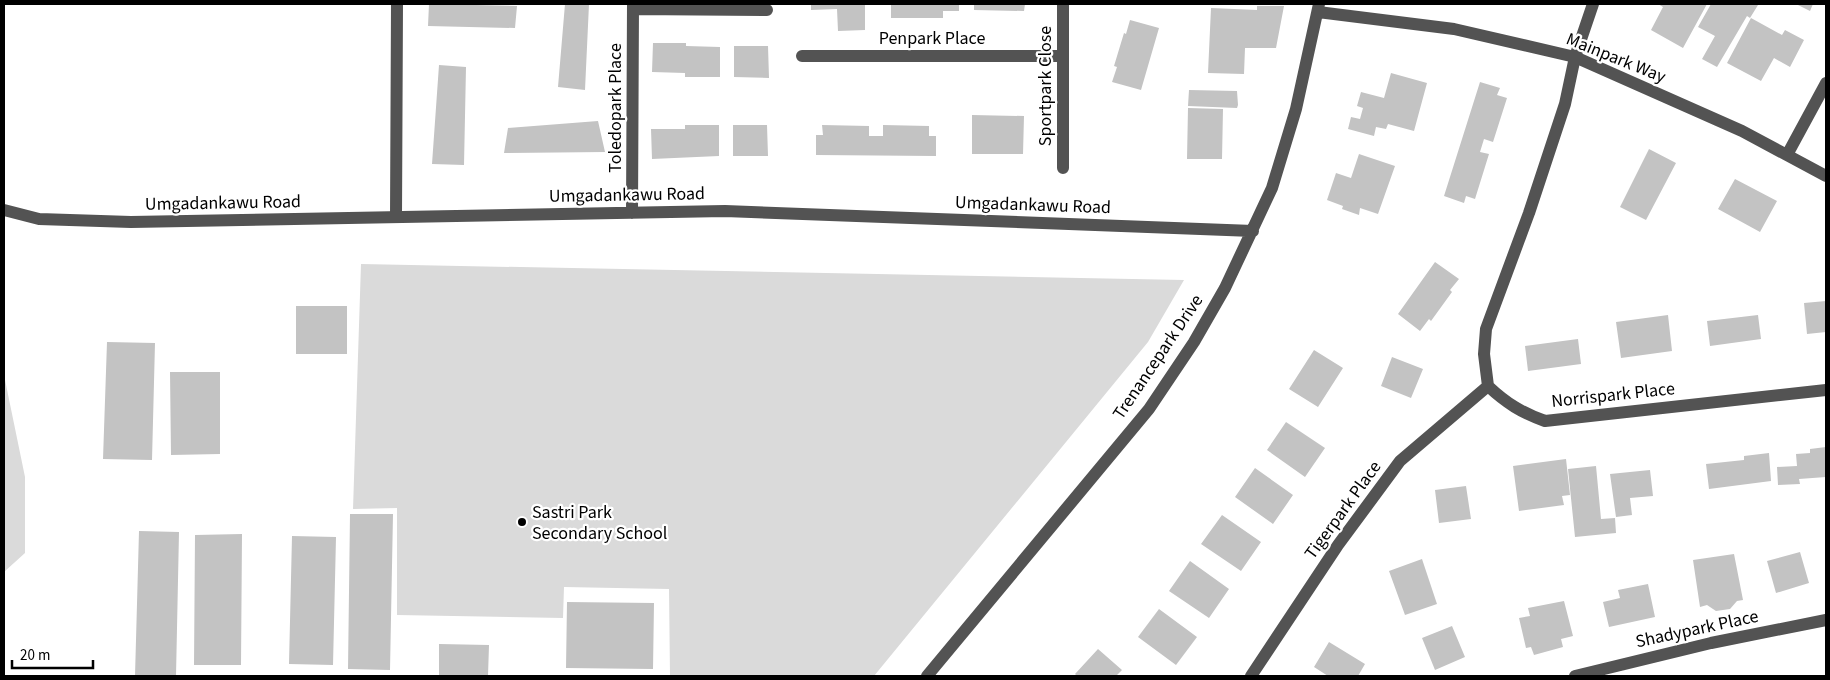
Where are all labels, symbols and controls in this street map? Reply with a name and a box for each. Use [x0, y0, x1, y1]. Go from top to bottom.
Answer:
street label: Penpark Place [879, 26, 985, 51]
street label: Sportpark Close [1033, 26, 1058, 146]
street label: Mainpark Way [1562, 27, 1670, 90]
street label: Toledopark Place [603, 43, 628, 173]
street label: Umgadankawu Road [549, 181, 705, 209]
street label: Umgadankawu Road [145, 189, 301, 217]
street label: Umgadankawu Road [955, 190, 1111, 220]
street label: Trenancepark Drive [1107, 289, 1209, 424]
street label: Norrispark Place [1550, 376, 1676, 414]
street label: Tigerpark Place [1299, 456, 1387, 564]
place label: Sastri Park Secondary School [532, 500, 667, 546]
marker: Sastri Park Secondary School [516, 516, 528, 528]
street label: Shadypark Place [1633, 604, 1761, 654]
scale bar [12, 638, 94, 670]
text: 20 m [20, 645, 50, 666]

